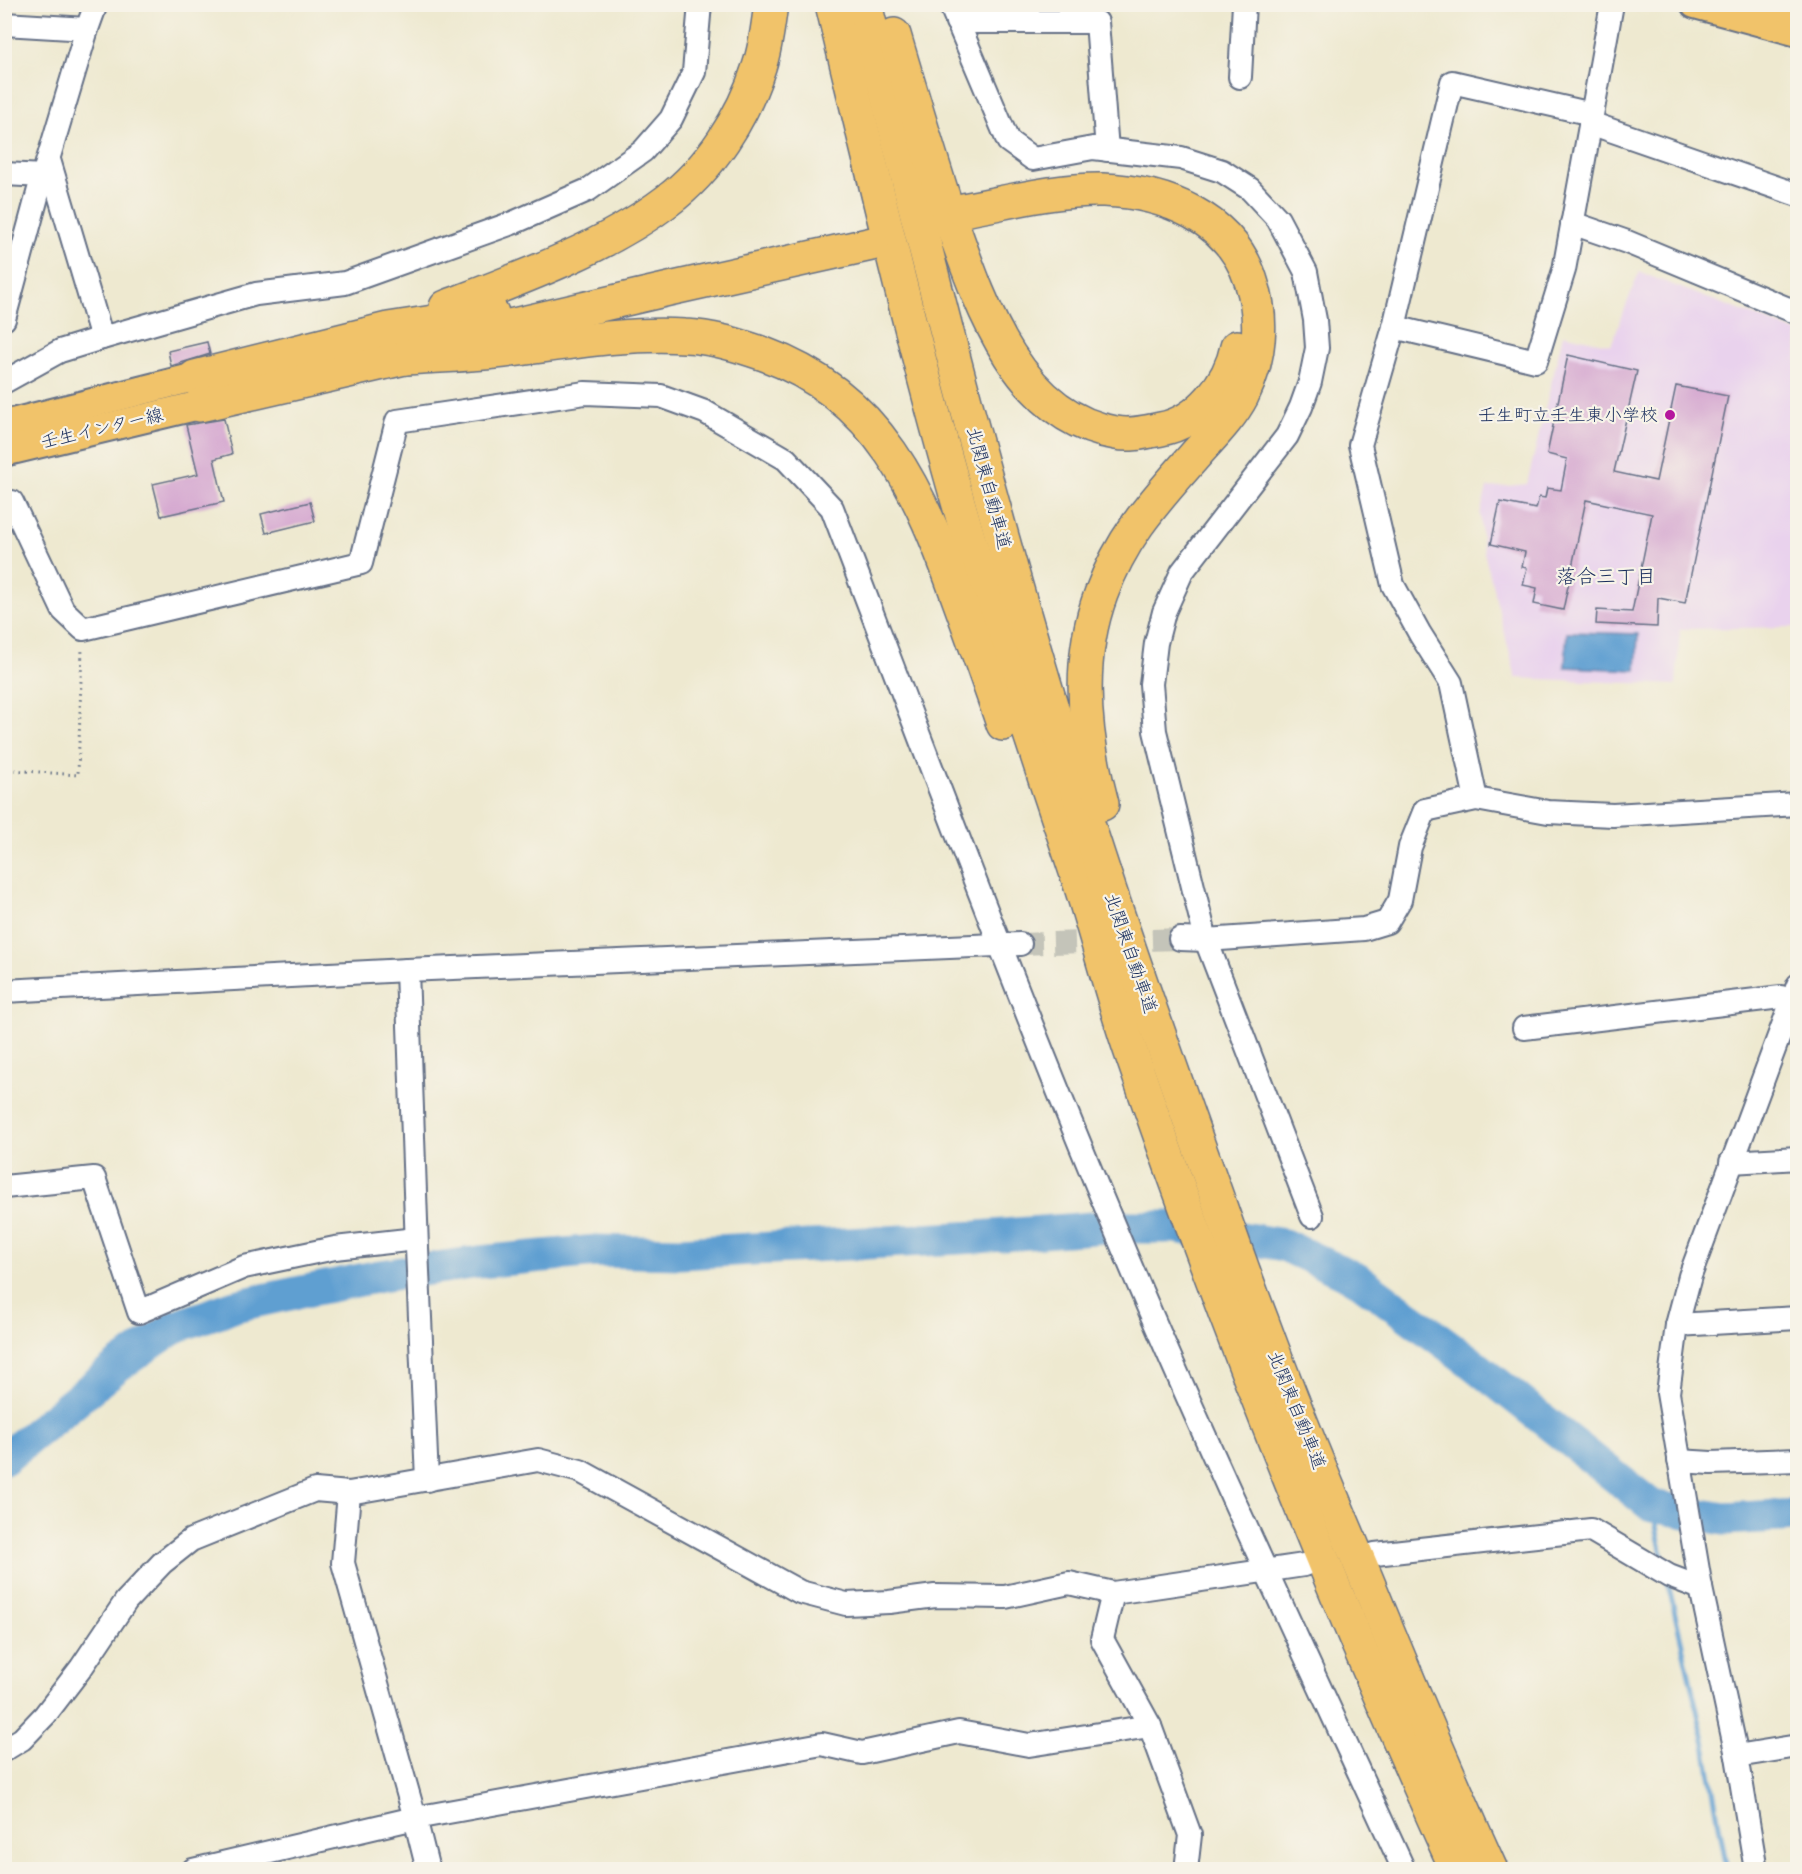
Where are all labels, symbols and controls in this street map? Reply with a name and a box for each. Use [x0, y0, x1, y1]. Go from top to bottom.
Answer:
street label: 壬生インター線 [39, 404, 166, 453]
place label: 壬生町立壬生東小学校 [1478, 405, 1658, 426]
marker: 壬生町立壬生東小学校 [1663, 408, 1677, 422]
street label: 北関東自動車道 [962, 425, 1015, 552]
district label: 落合三丁目 [1556, 565, 1656, 588]
street label: 北関東自動車道 [1100, 890, 1161, 1016]
street label: 北関東自動車道 [1263, 1348, 1330, 1473]

